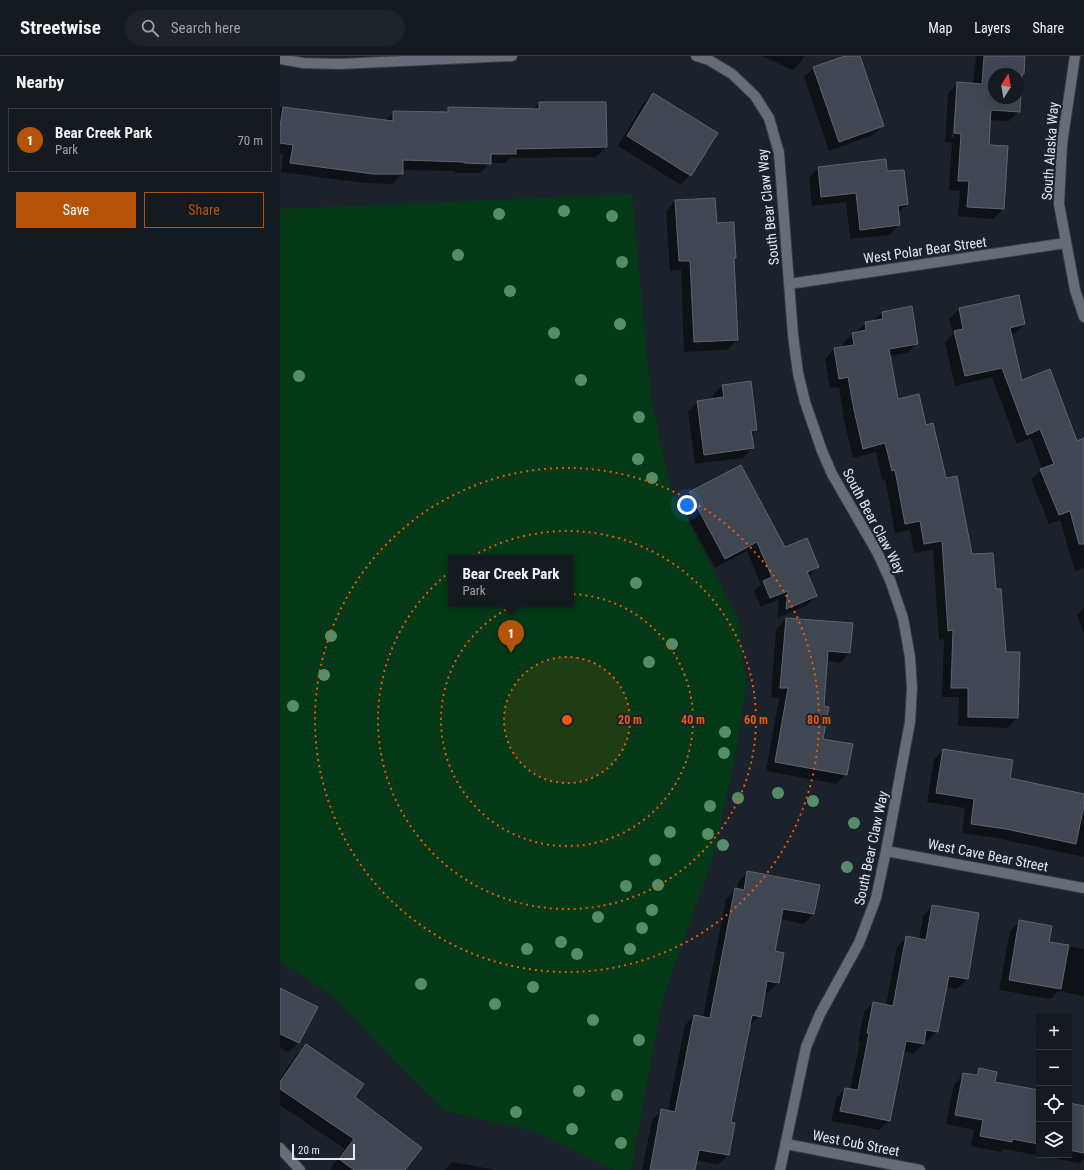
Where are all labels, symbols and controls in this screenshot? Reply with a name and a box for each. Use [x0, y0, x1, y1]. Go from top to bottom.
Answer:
search box [125, 10, 405, 46]
text: Streetwise [20, 16, 101, 39]
icon: search [139, 17, 161, 39]
text: Search here [171, 19, 241, 37]
text: Map [928, 20, 952, 36]
text: Layers [974, 20, 1011, 36]
text: Share [1033, 20, 1064, 36]
north arrow [988, 68, 1024, 104]
text: Nearby [16, 72, 64, 92]
street label: South Alaska Way [1039, 101, 1061, 201]
text: Bear Creek Park [55, 124, 152, 142]
text: 1 [27, 133, 33, 148]
text: 70 m [237, 133, 263, 148]
text: Park [55, 142, 78, 157]
street label: South Bear Claw Way [754, 148, 782, 266]
button: Save [16, 192, 136, 228]
button: Share [144, 192, 264, 228]
street label: West Polar Bear Street [862, 233, 988, 267]
street label: South Bear Claw Way [840, 466, 909, 576]
your location [677, 495, 697, 515]
popup [448, 555, 574, 607]
text: Bear Creek Park [462, 565, 560, 583]
text: Park [462, 583, 486, 598]
pin: 1 [498, 620, 524, 653]
centre of rings [560, 713, 574, 727]
text: 20 m [618, 713, 642, 727]
text: 40 m [681, 713, 705, 727]
text: 60 m [744, 713, 768, 727]
text: 80 m [807, 713, 831, 727]
street label: South Bear Claw Way [851, 789, 891, 907]
street label: West Cave Bear Street [927, 835, 1049, 875]
map controls [1036, 1014, 1072, 1158]
button: + [1036, 1014, 1072, 1050]
button: − [1036, 1050, 1072, 1086]
button: locate [1036, 1086, 1072, 1122]
button: layers [1036, 1122, 1072, 1158]
street label: West Cub Street [811, 1127, 901, 1159]
scale bar [292, 1142, 355, 1161]
text: 20 m [298, 1144, 320, 1157]

